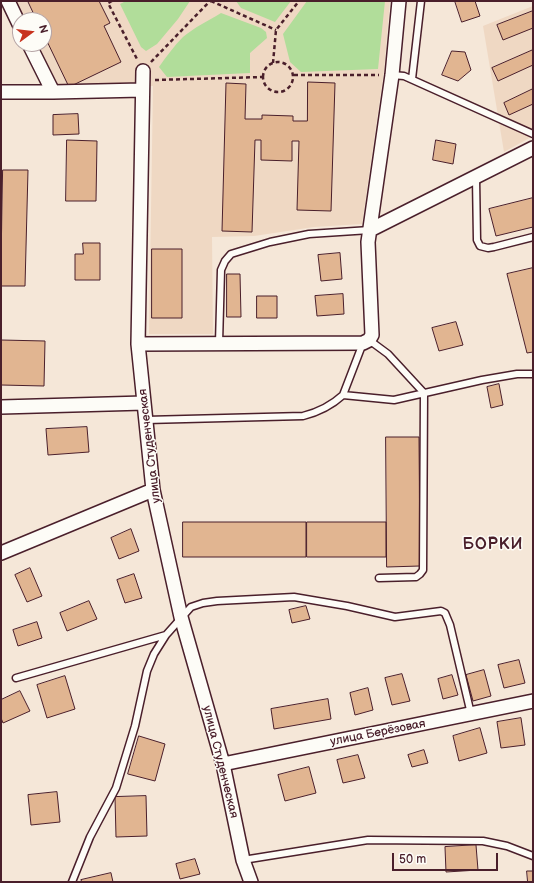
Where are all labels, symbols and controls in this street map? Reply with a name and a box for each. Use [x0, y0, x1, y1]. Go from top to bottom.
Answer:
north arrow [12, 12, 52, 52]
text: N [36, 23, 50, 35]
street label: улица Студенческая [136, 388, 164, 504]
district label: БОРКИ [463, 535, 523, 555]
street label: улица Студенческая [199, 704, 241, 820]
street label: улица Берёзовая [329, 717, 427, 749]
scale bar [394, 845, 500, 871]
text: 50 m [399, 852, 426, 867]

